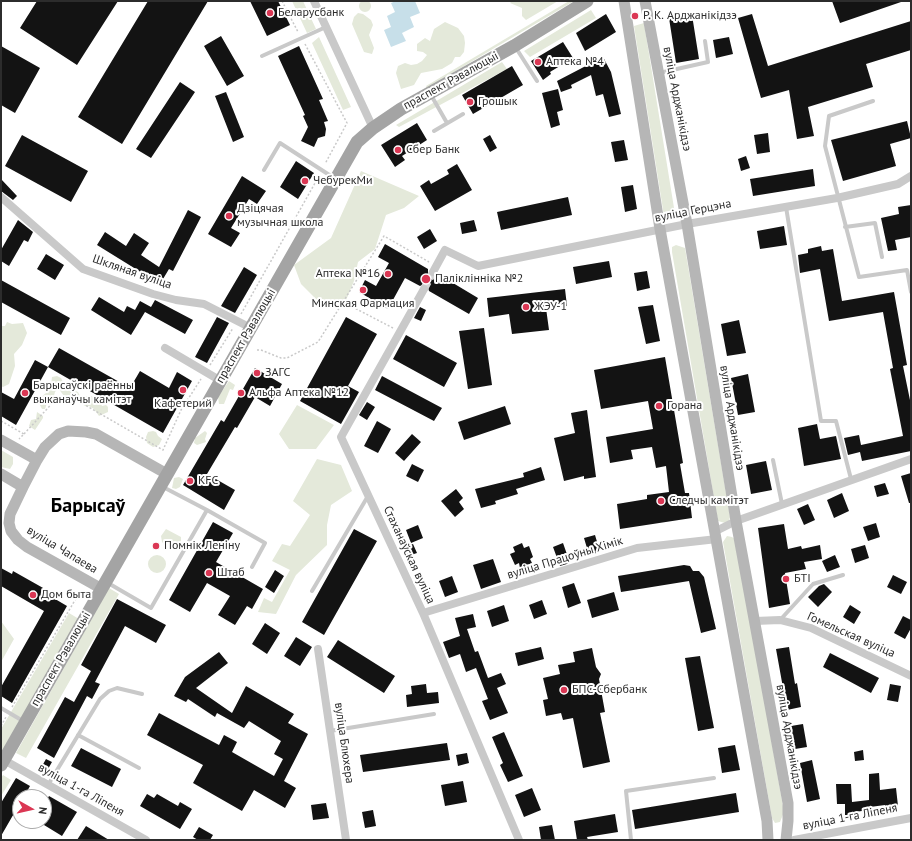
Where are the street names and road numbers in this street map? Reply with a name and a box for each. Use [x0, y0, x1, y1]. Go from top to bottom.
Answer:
street label: вуліца Арджанікідзэ [660, 46, 694, 152]
street label: праспект Рэвалюцыі [401, 49, 501, 113]
street label: вуліца Герцэна [654, 197, 732, 225]
street label: Шкляная вуліца [90, 252, 174, 292]
street label: праспект Рэвалюцыі [213, 286, 279, 386]
street label: вуліца Арджанікідзэ [717, 364, 747, 472]
street label: Стаханаўская вуліца [380, 504, 438, 606]
street label: вуліца Чапаева [24, 523, 100, 577]
street label: вуліца Працоўны Хімік [505, 534, 625, 582]
street label: праспект Рэвалюцыі [28, 609, 94, 709]
street label: Гомельская вуліца [805, 609, 897, 661]
street label: вуліца Арджанікідзэ [773, 683, 805, 791]
street label: вуліца Блюхера [331, 701, 357, 785]
street label: вуліца 1-га Ліпеня [35, 760, 127, 820]
street label: вуліца 1-га Ліпеня [801, 801, 899, 833]

